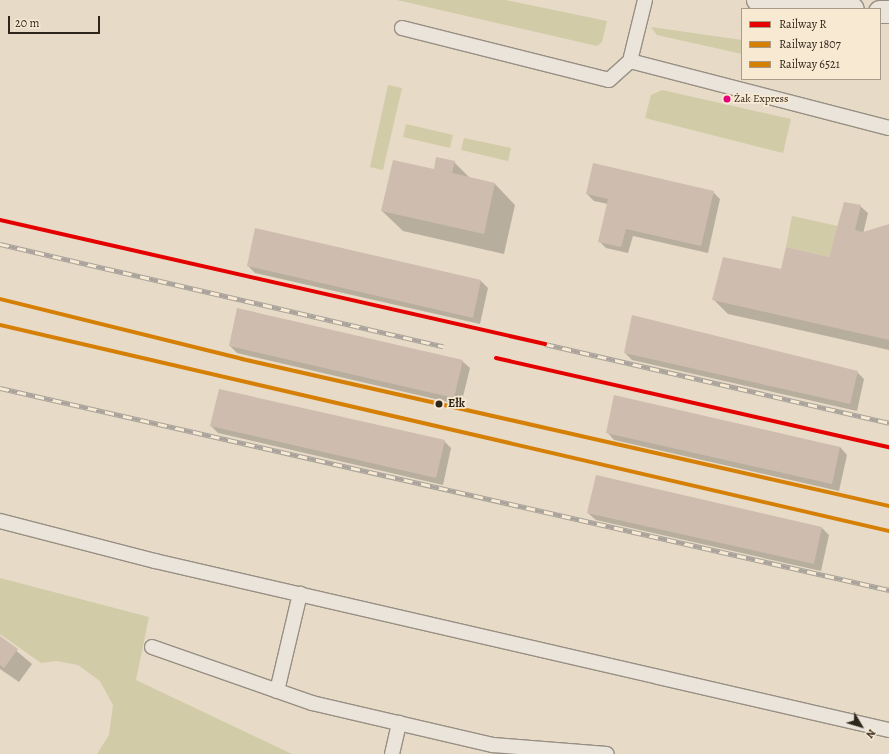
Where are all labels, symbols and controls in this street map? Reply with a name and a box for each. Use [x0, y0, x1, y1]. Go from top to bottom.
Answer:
scale bar [10, 8, 102, 34]
legend [741, 8, 881, 80]
text: 20 m [15, 15, 39, 31]
text: Railway R [779, 16, 827, 32]
text: Railway 1807 [779, 36, 841, 52]
text: Railway 6521 [779, 56, 840, 72]
place label: Żak Express [734, 92, 788, 106]
marker: Żak Express [722, 94, 732, 104]
place label: Ełk [448, 397, 465, 411]
marker: Ełk [433, 398, 445, 410]
north arrow [841, 706, 881, 746]
text: N [862, 726, 879, 741]

